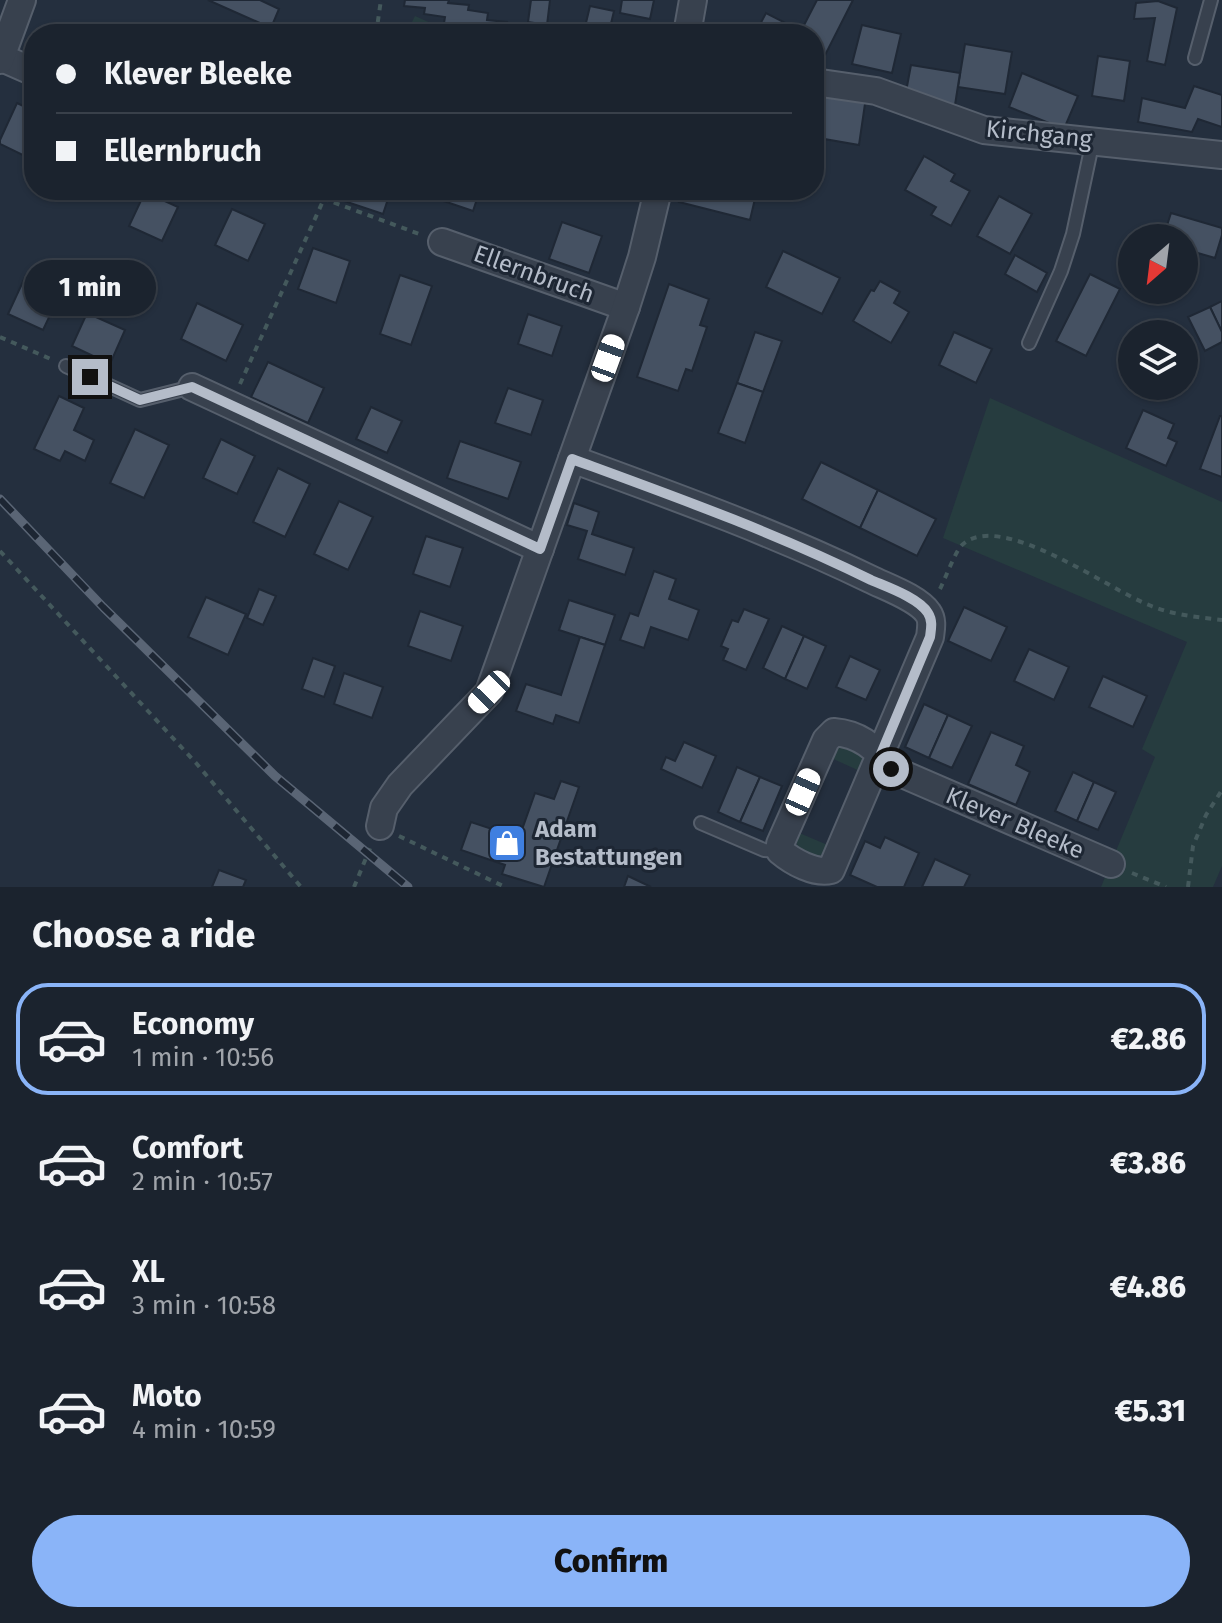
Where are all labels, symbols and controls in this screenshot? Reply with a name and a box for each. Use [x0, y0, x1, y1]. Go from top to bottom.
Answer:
text: Klever Bleeke [104, 56, 292, 92]
street label: Kirchgang [985, 115, 1094, 154]
text: Ellernbruch [104, 133, 262, 169]
north arrow [1118, 224, 1198, 304]
map controls [1118, 224, 1198, 400]
street label: Ellernbruch [470, 239, 598, 309]
callout: 1 min [24, 261, 156, 317]
text: 1 min [59, 272, 121, 303]
button: layers [1118, 320, 1198, 400]
car [589, 331, 627, 385]
route end [72, 359, 108, 395]
car [464, 666, 514, 718]
route start [873, 751, 909, 787]
car [782, 765, 824, 819]
street label: Klever Bleeke [942, 781, 1088, 865]
place label: Adam Bestattungen [534, 815, 683, 871]
shop icon: Adam Bestattungen [486, 822, 528, 864]
text: Choose a ride [32, 913, 255, 957]
icon: car [36, 1003, 108, 1075]
text: Economy [132, 1006, 254, 1042]
text: €2.86 [1111, 1021, 1186, 1057]
text: 1 min · 10:56 [132, 1042, 274, 1073]
icon: car [36, 1127, 108, 1199]
text: Comfort [132, 1130, 243, 1166]
text: €3.86 [1110, 1145, 1186, 1181]
text: 2 min · 10:57 [132, 1166, 273, 1197]
icon: car [36, 1251, 108, 1323]
text: XL [132, 1254, 165, 1290]
text: €4.86 [1110, 1269, 1186, 1305]
text: 3 min · 10:58 [132, 1290, 276, 1321]
icon: car [36, 1375, 108, 1447]
text: Moto [132, 1378, 202, 1414]
text: €5.31 [1115, 1393, 1186, 1429]
text: 4 min · 10:59 [132, 1414, 276, 1445]
button: Confirm [32, 1515, 1190, 1607]

